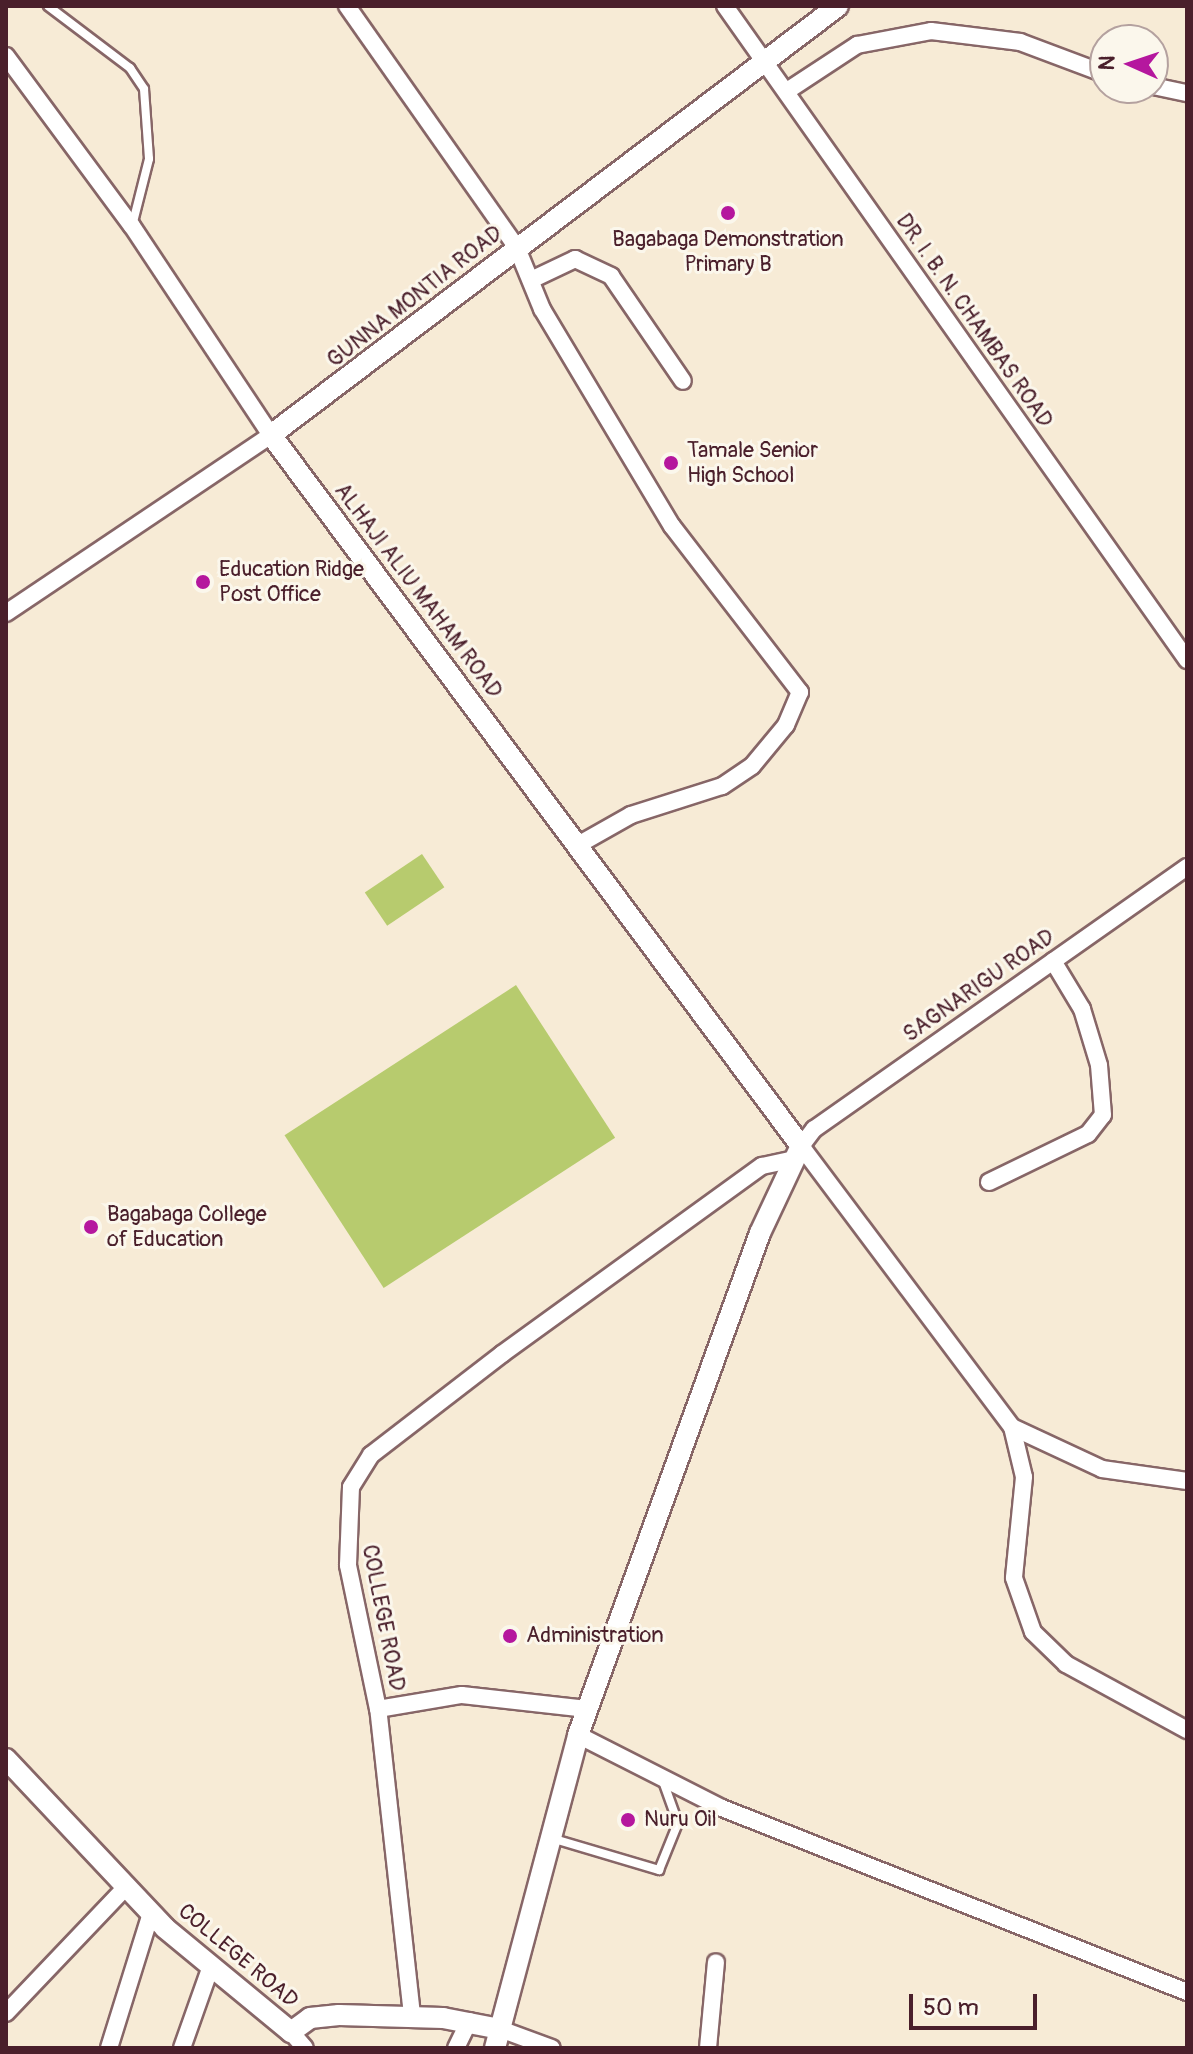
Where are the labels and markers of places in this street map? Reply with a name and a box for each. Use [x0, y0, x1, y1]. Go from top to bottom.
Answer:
marker: Bagabaga Demonstration Primary B [719, 204, 737, 222]
place label: Bagabaga Demonstration Primary B [612, 226, 844, 278]
place label: Tamale Senior High School [687, 437, 818, 488]
marker: Tamale Senior High School [662, 454, 680, 472]
place label: Education Ridge Post Office [219, 556, 364, 608]
marker: Education Ridge Post Office [194, 573, 212, 591]
place label: Bagabaga College of Education [107, 1201, 267, 1252]
marker: Bagabaga College of Education [82, 1218, 100, 1236]
place label: Administration [526, 1623, 664, 1649]
marker: Administration [501, 1627, 519, 1645]
place label: Nuru Oil [644, 1807, 717, 1833]
marker: Nuru Oil [619, 1811, 637, 1829]

